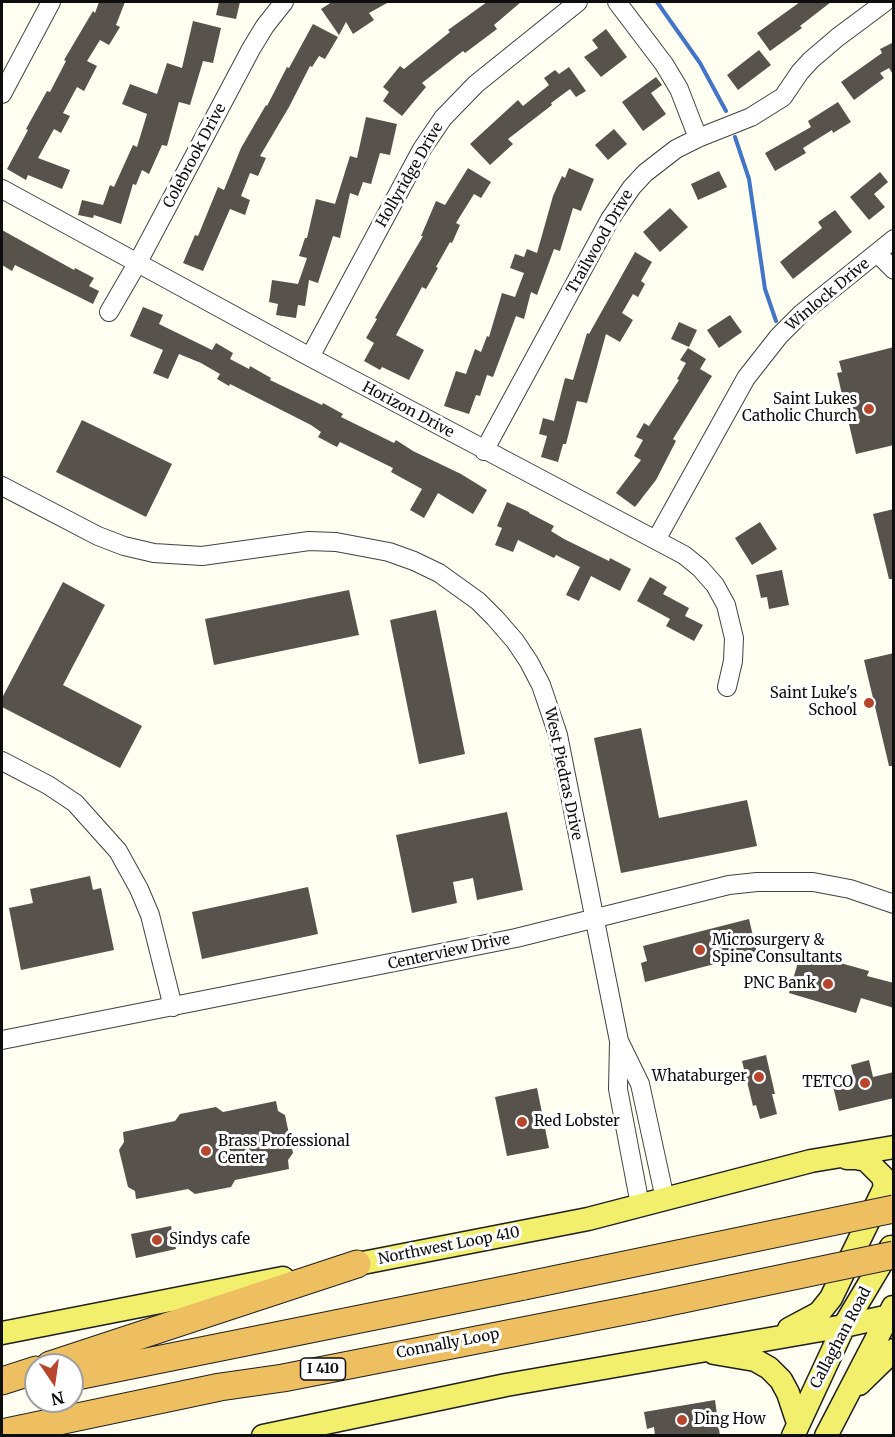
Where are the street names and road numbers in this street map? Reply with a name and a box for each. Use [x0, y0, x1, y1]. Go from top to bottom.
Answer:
street label: Colebrook Drive [160, 101, 230, 211]
street label: Hollyridge Drive [373, 119, 447, 231]
street label: Trailwood Drive [563, 187, 637, 297]
street label: Winlock Drive [783, 255, 873, 335]
street label: Horizon Drive [359, 378, 457, 442]
street label: West Piedras Drive [540, 706, 586, 842]
street label: Centerview Drive [386, 930, 512, 974]
street label: Northwest Loop 410 [377, 1223, 521, 1269]
street label: Callaghan Road [807, 1284, 875, 1392]
street label: Connally Loop [395, 1325, 501, 1363]
road number: I 410 [300, 1358, 346, 1380]

